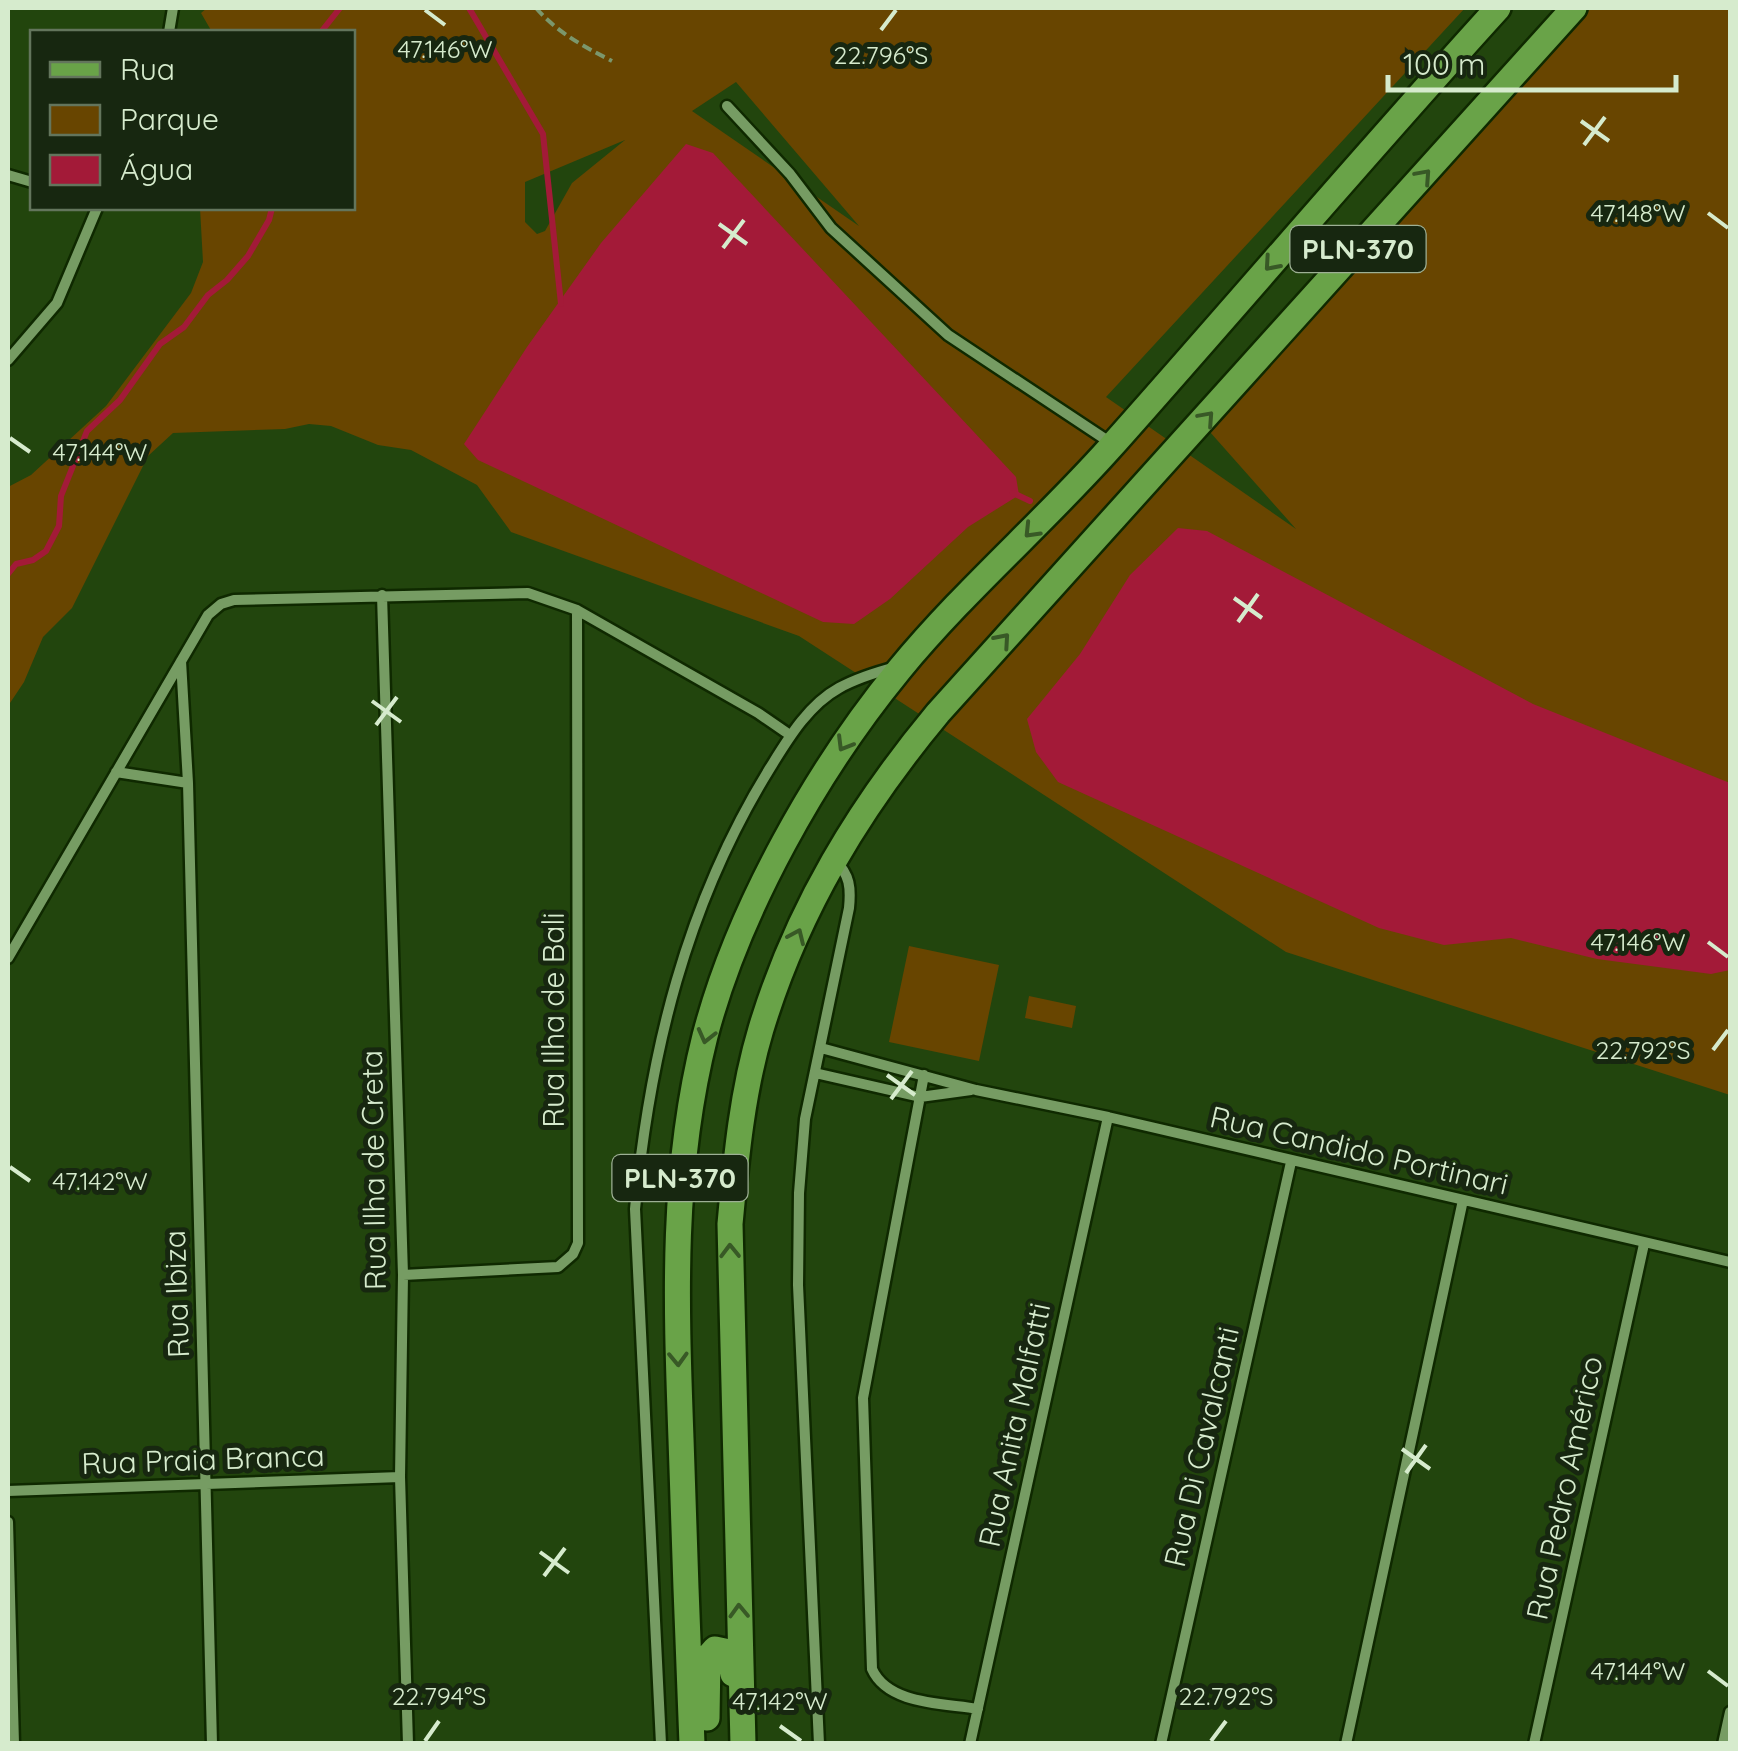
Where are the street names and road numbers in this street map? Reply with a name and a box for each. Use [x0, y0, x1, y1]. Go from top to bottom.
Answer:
road number: PLN-370 [1290, 226, 1426, 272]
street label: Rua Ilha de Bali [534, 912, 572, 1128]
street label: Rua Ilha de Creta [352, 1050, 394, 1290]
street label: Rua Candido Portinari [1206, 1097, 1512, 1203]
road number: PLN-370 [612, 1155, 748, 1201]
street label: Rua Ibiza [155, 1229, 197, 1359]
street label: Rua Anita Malfatti [970, 1299, 1058, 1550]
street label: Rua Di Cavalcanti [1155, 1323, 1247, 1570]
street label: Rua Pedro Américo [1518, 1353, 1611, 1623]
street label: Rua Praia Branca [81, 1436, 325, 1482]

